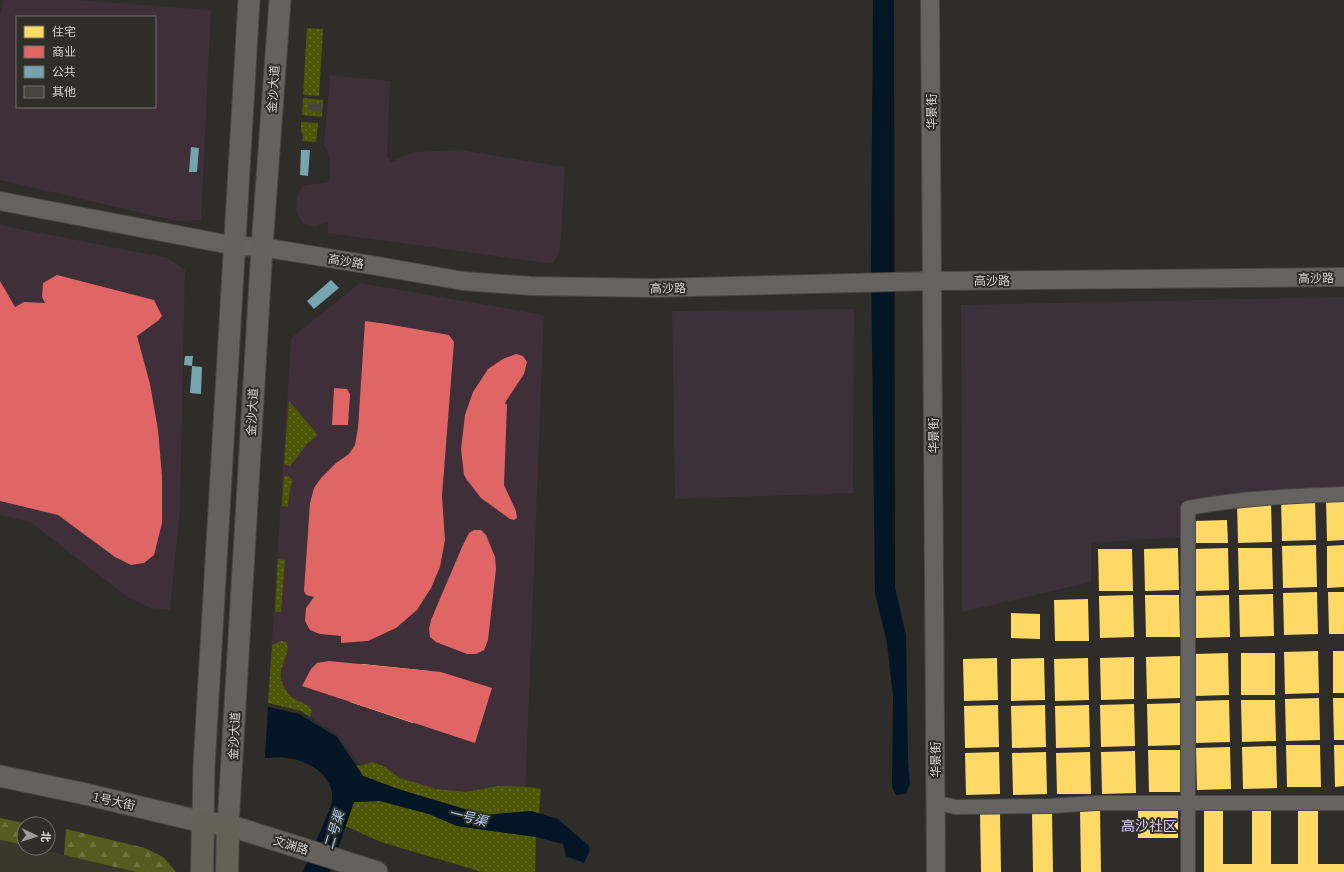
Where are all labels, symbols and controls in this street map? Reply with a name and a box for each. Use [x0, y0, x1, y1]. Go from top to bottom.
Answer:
legend [16, 16, 156, 108]
text: 住宅 [52, 24, 76, 39]
text: 商业 [52, 44, 76, 59]
text: 公共 [52, 64, 76, 79]
street label: 金沙大道 [264, 65, 282, 113]
text: 其他 [52, 84, 76, 99]
street label: 华景街 [924, 94, 939, 130]
street label: 高沙路 [327, 251, 365, 271]
street label: 高沙路 [1298, 270, 1334, 286]
street label: 高沙路 [974, 273, 1010, 288]
street label: 高沙路 [650, 280, 686, 296]
street label: 金沙大道 [243, 388, 261, 436]
street label: 华景街 [926, 418, 941, 454]
street label: 金沙大道 [225, 712, 243, 760]
street label: 华景街 [928, 742, 943, 778]
street label: 1号大街 [91, 789, 137, 813]
water label: 一号渠 [447, 804, 491, 830]
water label: 二号渠 [320, 807, 348, 851]
north arrow [16, 816, 56, 856]
district label: 高沙社区 [1121, 817, 1177, 835]
text: 北 [39, 831, 53, 843]
street label: 文渊路 [272, 833, 310, 857]

